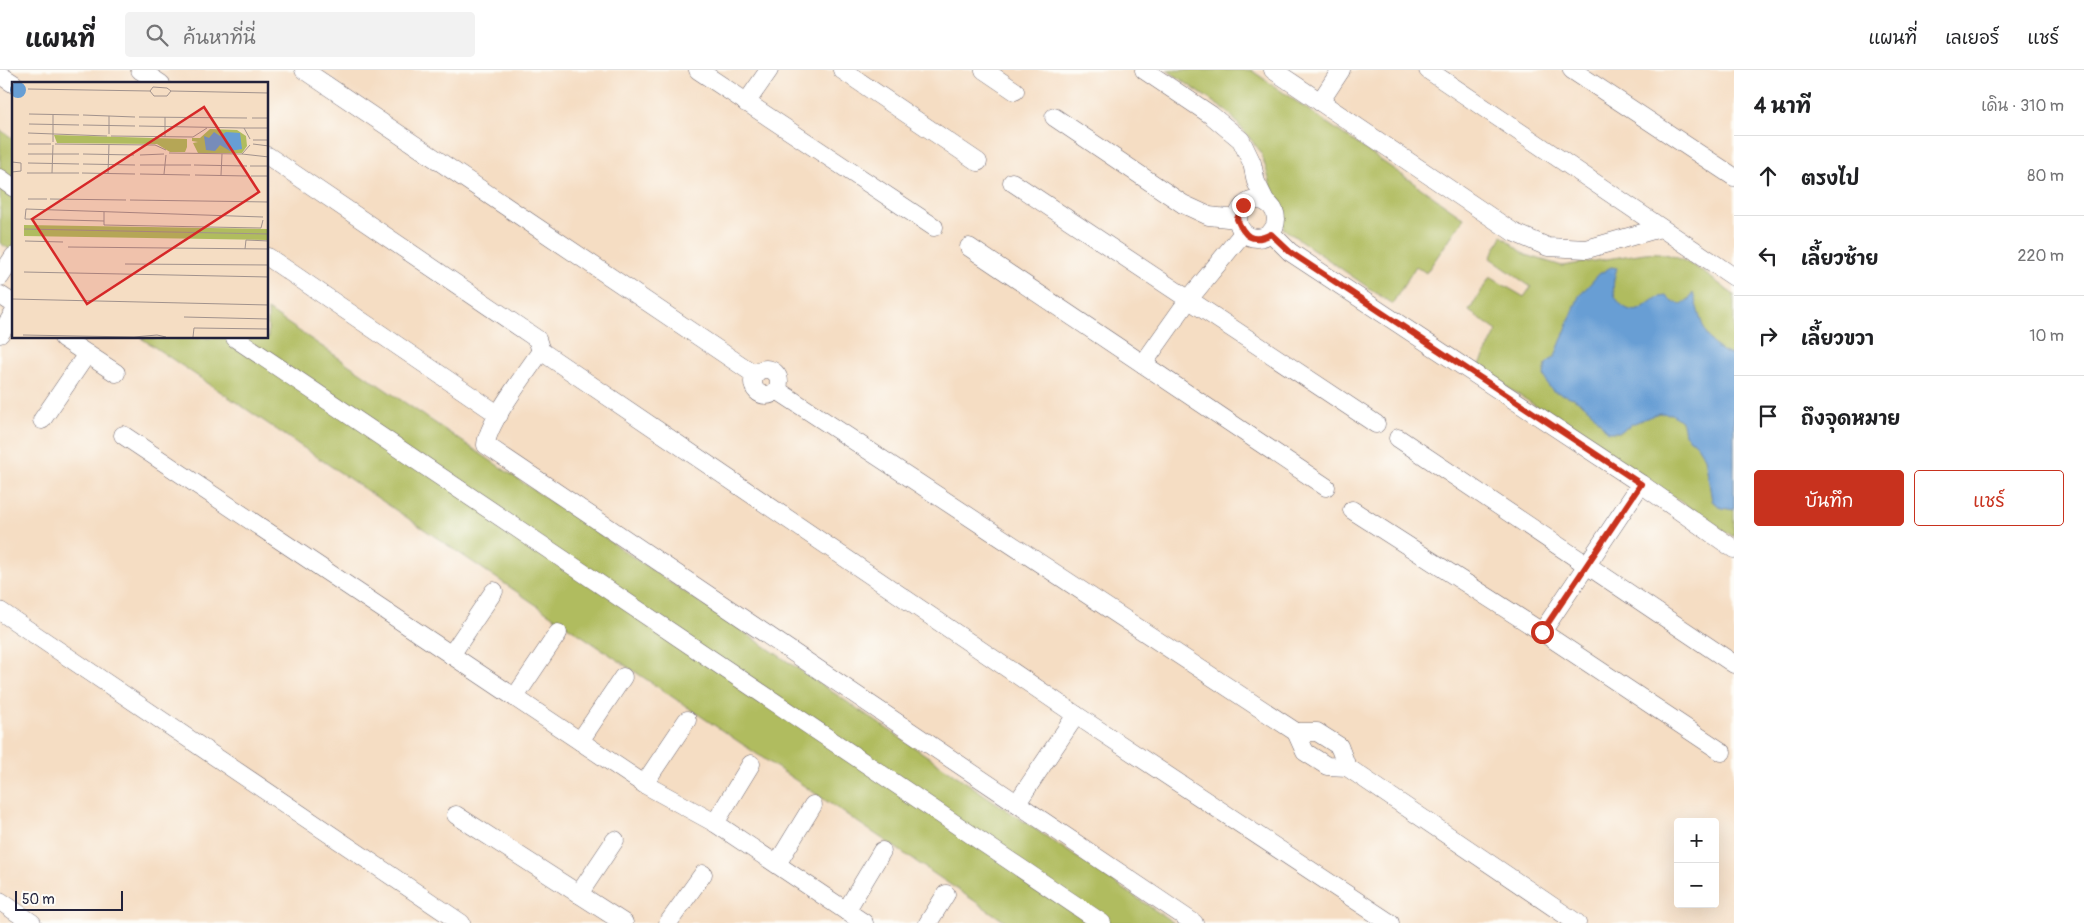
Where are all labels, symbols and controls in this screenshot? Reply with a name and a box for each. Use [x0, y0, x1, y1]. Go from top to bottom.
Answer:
search box [125, 12, 475, 57]
icon: search [143, 21, 171, 49]
text: แผนที่ [25, 25, 95, 54]
text: ค้นหาที่นี่ [183, 26, 256, 50]
text: แผนที่ [1869, 27, 1917, 50]
text: เลเยอร์ [1945, 27, 1999, 50]
text: แชร์ [2027, 27, 2059, 50]
inset map [12, 82, 269, 339]
text: 4 นาที [1754, 93, 1811, 120]
text: เดิน · 310 m [1981, 96, 2064, 116]
icon: ahead [1754, 162, 1782, 190]
text: 80 m [2027, 166, 2064, 186]
text: ตรงไป [1801, 167, 1859, 191]
route end [1232, 194, 1255, 217]
icon: left [1754, 242, 1782, 270]
text: 220 m [2018, 246, 2064, 266]
text: เลี้ยวซ้าย [1801, 247, 1878, 271]
icon: right [1754, 322, 1782, 350]
text: 10 m [2029, 326, 2064, 346]
text: เลี้ยวขวา [1801, 327, 1874, 351]
icon: arrive [1754, 402, 1782, 430]
text: ถึงจุดหมาย [1801, 407, 1900, 431]
button: บันทึก [1754, 470, 1904, 526]
button: แชร์ [1914, 470, 2064, 526]
route start [1531, 621, 1554, 644]
map controls [1674, 818, 1719, 908]
button: + [1674, 818, 1719, 863]
button: − [1674, 863, 1719, 908]
scale bar [15, 888, 122, 911]
text: 50 m [22, 891, 55, 908]

